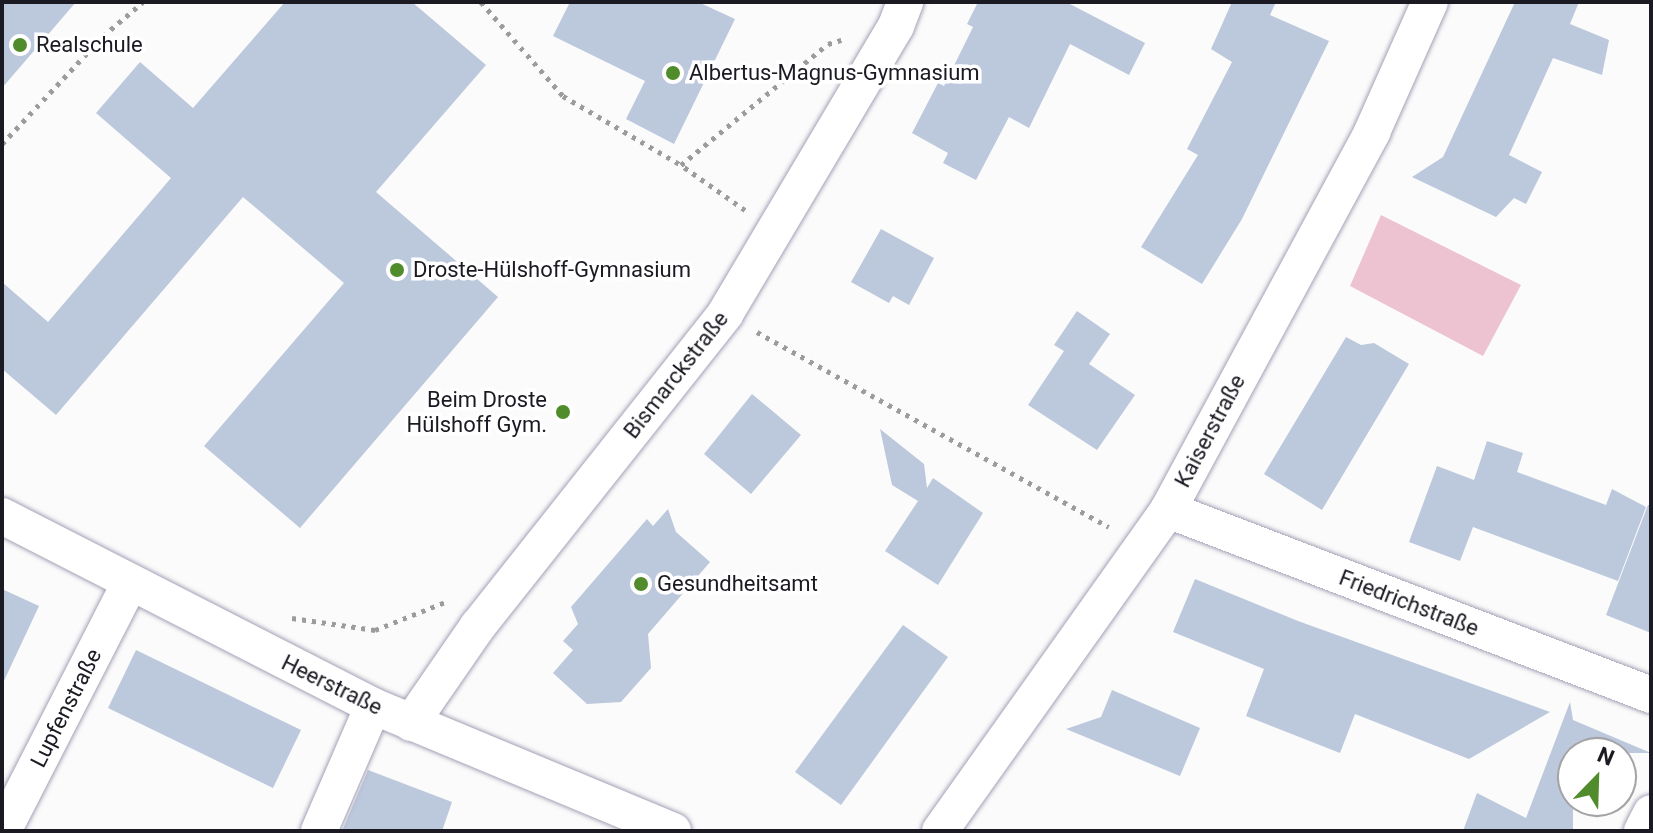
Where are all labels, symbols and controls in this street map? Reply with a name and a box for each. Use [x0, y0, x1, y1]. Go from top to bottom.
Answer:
place label: Realschule [36, 32, 143, 58]
marker: Realschule [11, 36, 29, 54]
place label: Albertus-Magnus-Gymnasium [689, 60, 980, 86]
marker: Albertus-Magnus-Gymnasium [664, 64, 682, 82]
place label: Droste-Hülshoff-Gymnasium [413, 257, 691, 283]
marker: Droste-Hülshoff-Gymnasium [388, 261, 406, 279]
street label: Bismarckstraße [618, 306, 734, 444]
street label: Kaiserstraße [1169, 370, 1251, 492]
place label: Beim Droste Hülshoff Gym. [407, 386, 547, 438]
marker: Beim Droste Hülshoff Gym. [554, 403, 572, 421]
street label: Friedrichstraße [1335, 564, 1483, 642]
place label: Gesundheitsamt [657, 571, 818, 597]
marker: Gesundheitsamt [632, 575, 650, 593]
street label: Lupfenstraße [25, 644, 107, 772]
street label: Heerstraße [277, 649, 387, 721]
north arrow [1557, 737, 1637, 817]
text: N [1594, 742, 1618, 771]

